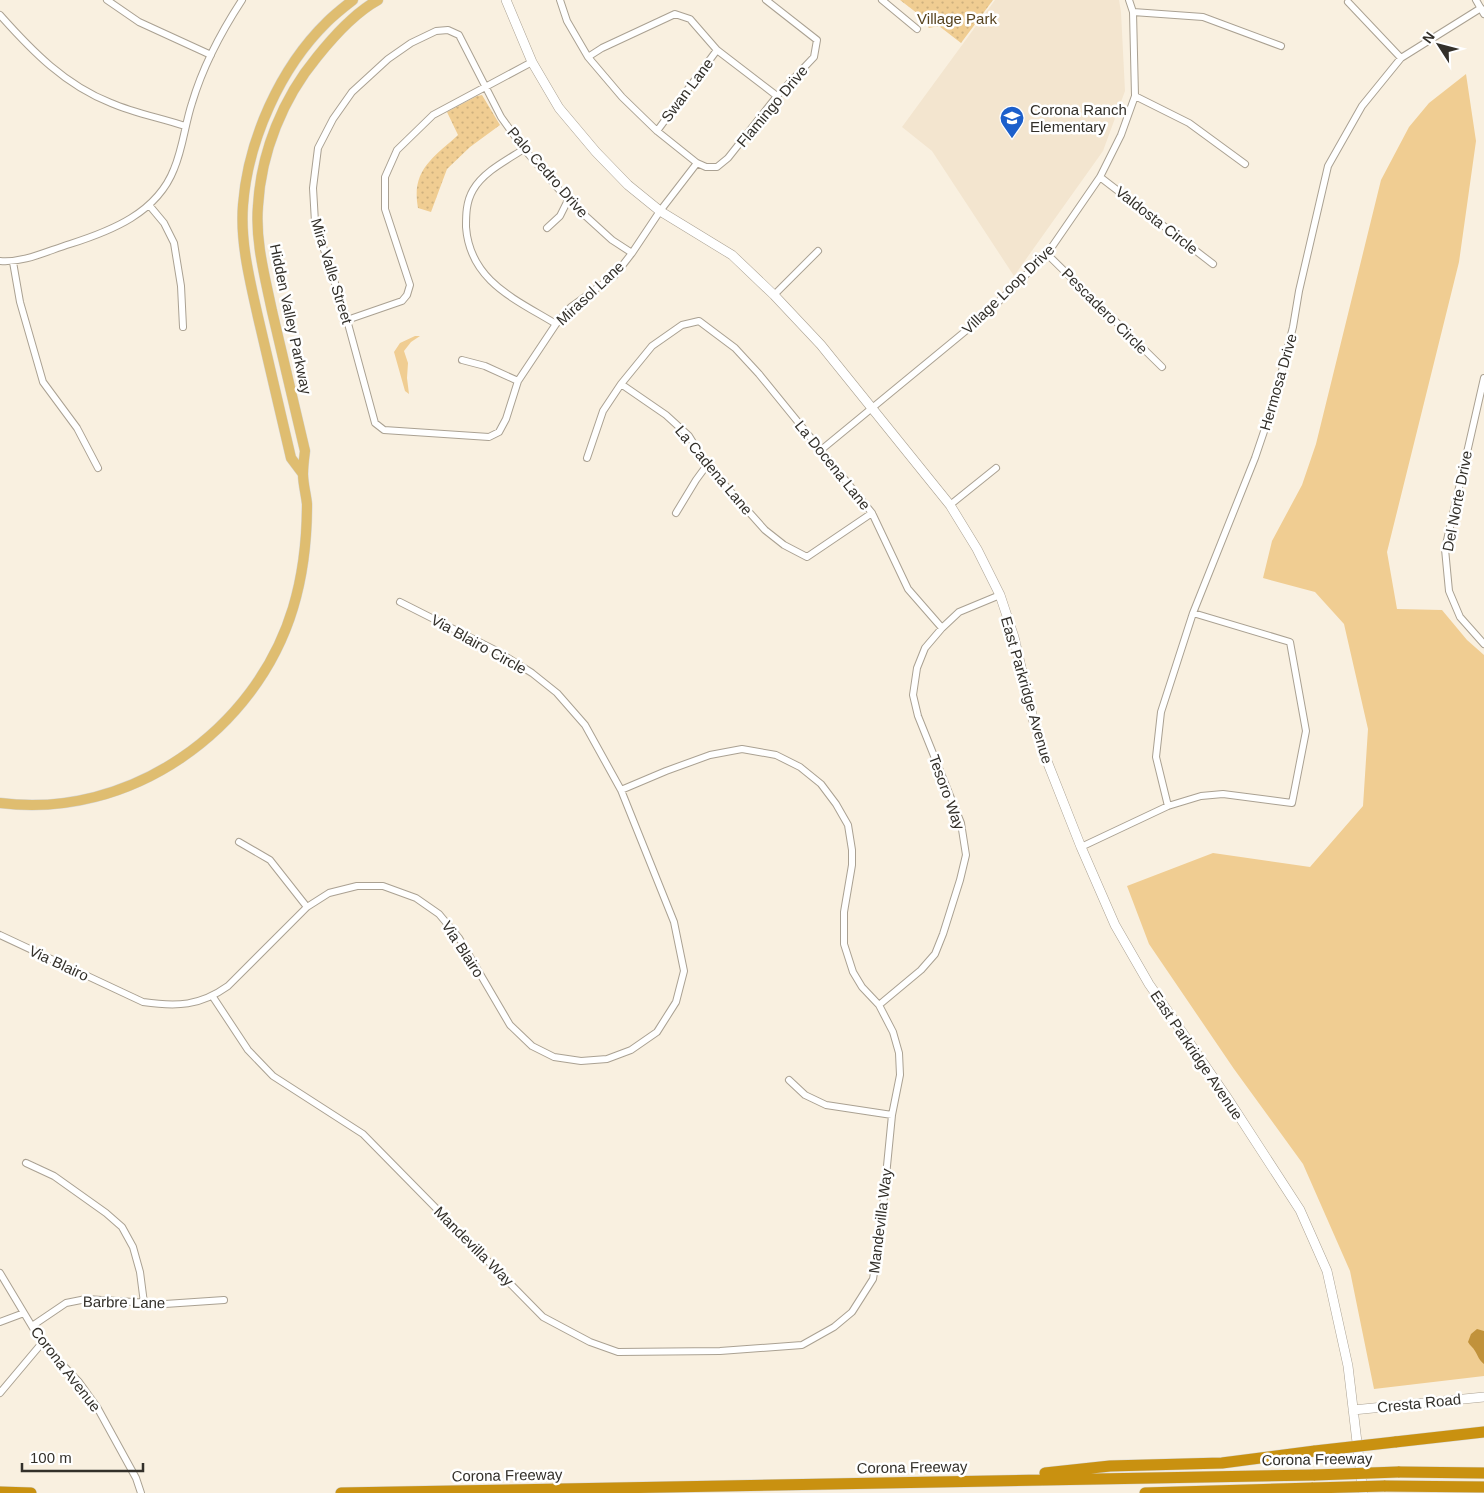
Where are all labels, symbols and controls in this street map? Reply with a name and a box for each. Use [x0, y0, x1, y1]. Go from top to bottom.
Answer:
park label: Village Park [917, 10, 997, 27]
north arrow [1414, 20, 1464, 70]
text: N [1419, 29, 1438, 46]
street label: Swan Lane [658, 55, 716, 125]
street label: Flamingo Drive [733, 62, 811, 150]
place label: Corona Ranch Elementary [1030, 101, 1127, 135]
school or university icon: Corona Ranch Elementary [999, 105, 1025, 139]
street label: Palo Cedro Drive [504, 123, 592, 221]
street label: Valdosta Circle [1112, 183, 1202, 257]
street label: Mira Valle Street [308, 216, 356, 327]
street label: Village Loop Drive [958, 241, 1058, 337]
street label: Hidden Valley Parkway [267, 242, 315, 396]
street label: Mirasol Lane [553, 257, 627, 329]
street label: Pescadero Circle [1059, 265, 1151, 357]
street label: Hermosa Drive [1256, 332, 1300, 432]
street label: La Docena Lane [792, 417, 874, 513]
street label: La Cadena Lane [672, 422, 756, 518]
street label: Del Norte Drive [1439, 449, 1475, 553]
street label: Via Blairo Circle [428, 611, 530, 677]
street label: East Parkridge Avenue [998, 614, 1056, 766]
street label: Tesoro Way [926, 752, 969, 832]
street label: Via Blairo [438, 918, 488, 980]
street label: Via Blairo [26, 942, 92, 984]
street label: East Parkridge Avenue [1147, 987, 1247, 1123]
street label: Mandevilla Way [865, 1167, 895, 1274]
street label: Mandevilla Way [431, 1203, 518, 1290]
street label: Barbre Lane [83, 1293, 165, 1311]
street label: Corona Avenue [28, 1323, 104, 1415]
street label: Cresta Road [1376, 1390, 1462, 1416]
scale bar [22, 1440, 144, 1472]
text: 100 m [30, 1449, 72, 1466]
street label: Corona Freeway [1261, 1450, 1373, 1468]
street label: Corona Freeway [856, 1458, 968, 1476]
street label: Corona Freeway [451, 1466, 563, 1484]

